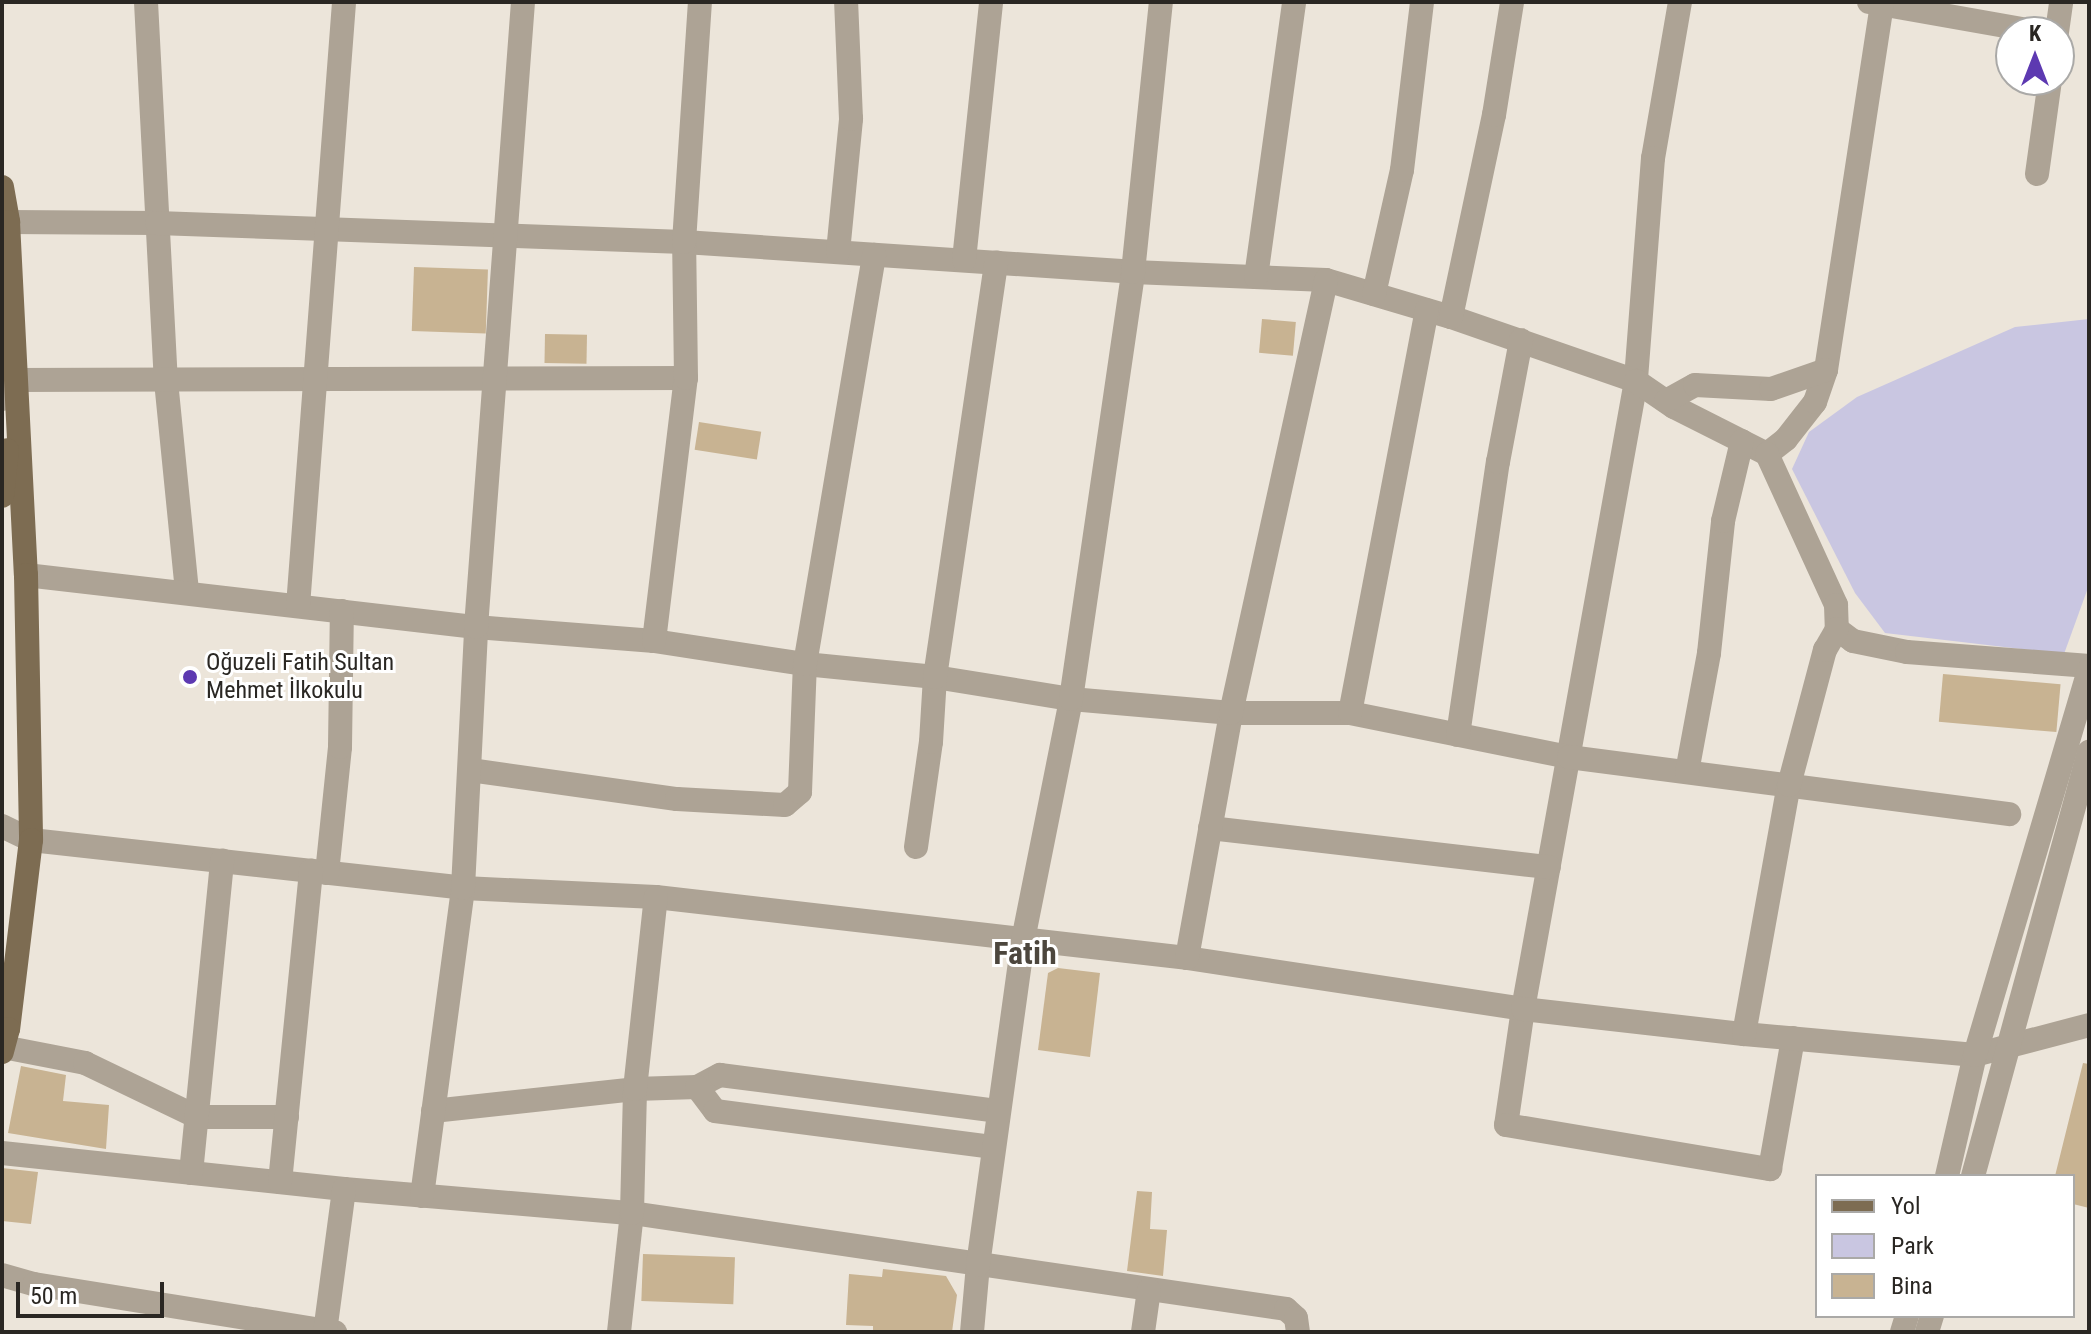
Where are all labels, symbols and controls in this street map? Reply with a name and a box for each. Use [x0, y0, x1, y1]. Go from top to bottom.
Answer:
north arrow [1995, 16, 2075, 96]
text: K [2029, 21, 2041, 46]
place label: Oğuzeli Fatih Sultan Mehmet İlkokulu [206, 649, 394, 705]
marker: Oğuzeli Fatih Sultan Mehmet İlkokulu [181, 668, 199, 686]
district label: Fatih [993, 934, 1057, 972]
legend [1815, 1174, 2075, 1318]
text: Yol [1891, 1192, 1920, 1220]
text: Park [1891, 1232, 1934, 1260]
scale bar [20, 1266, 168, 1316]
text: Bina [1891, 1272, 1933, 1300]
text: 50 m [30, 1282, 77, 1310]

